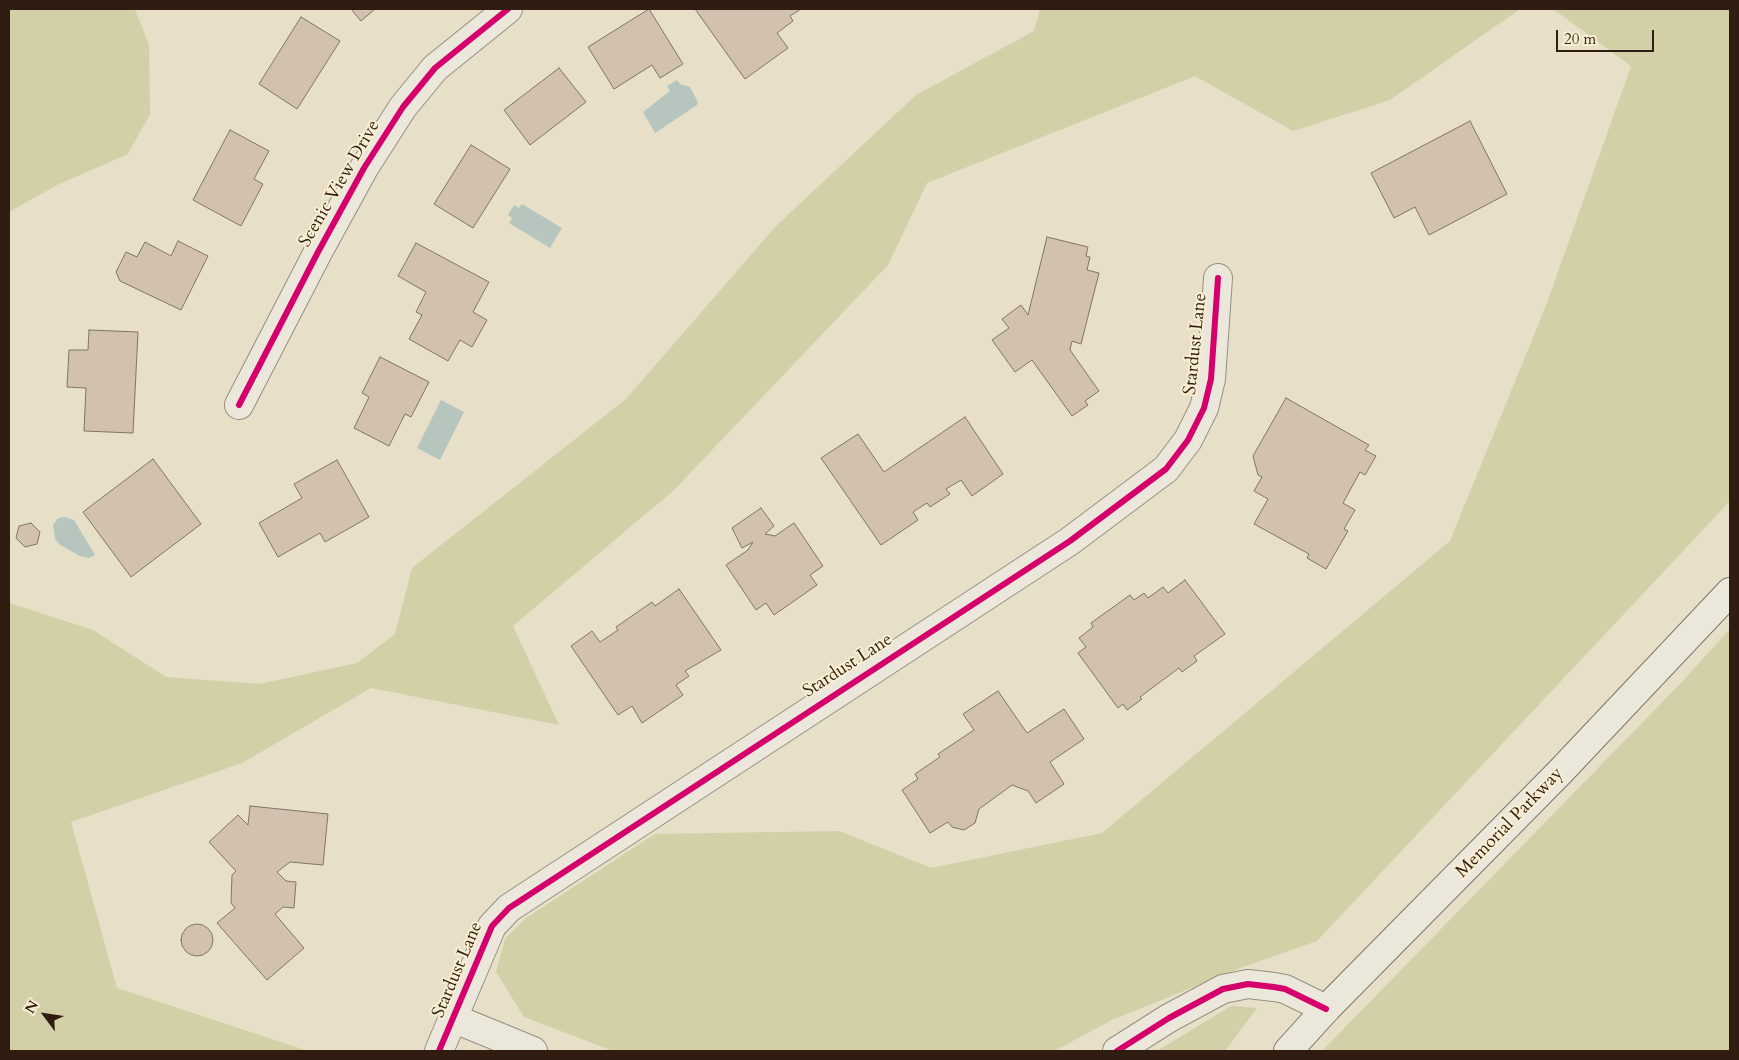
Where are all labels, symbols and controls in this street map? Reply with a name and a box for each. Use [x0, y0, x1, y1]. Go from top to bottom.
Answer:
scale bar [1559, 20, 1656, 52]
text: 20 m [1564, 29, 1596, 49]
street label: Scenic View Drive [295, 117, 385, 251]
street label: Stardust Lane [1180, 292, 1212, 396]
street label: Stardust Lane [799, 629, 897, 703]
street label: Memorial Parkway [1452, 763, 1568, 883]
street label: Stardust Lane [428, 919, 488, 1021]
north arrow [20, 990, 70, 1040]
text: N [20, 997, 43, 1017]

